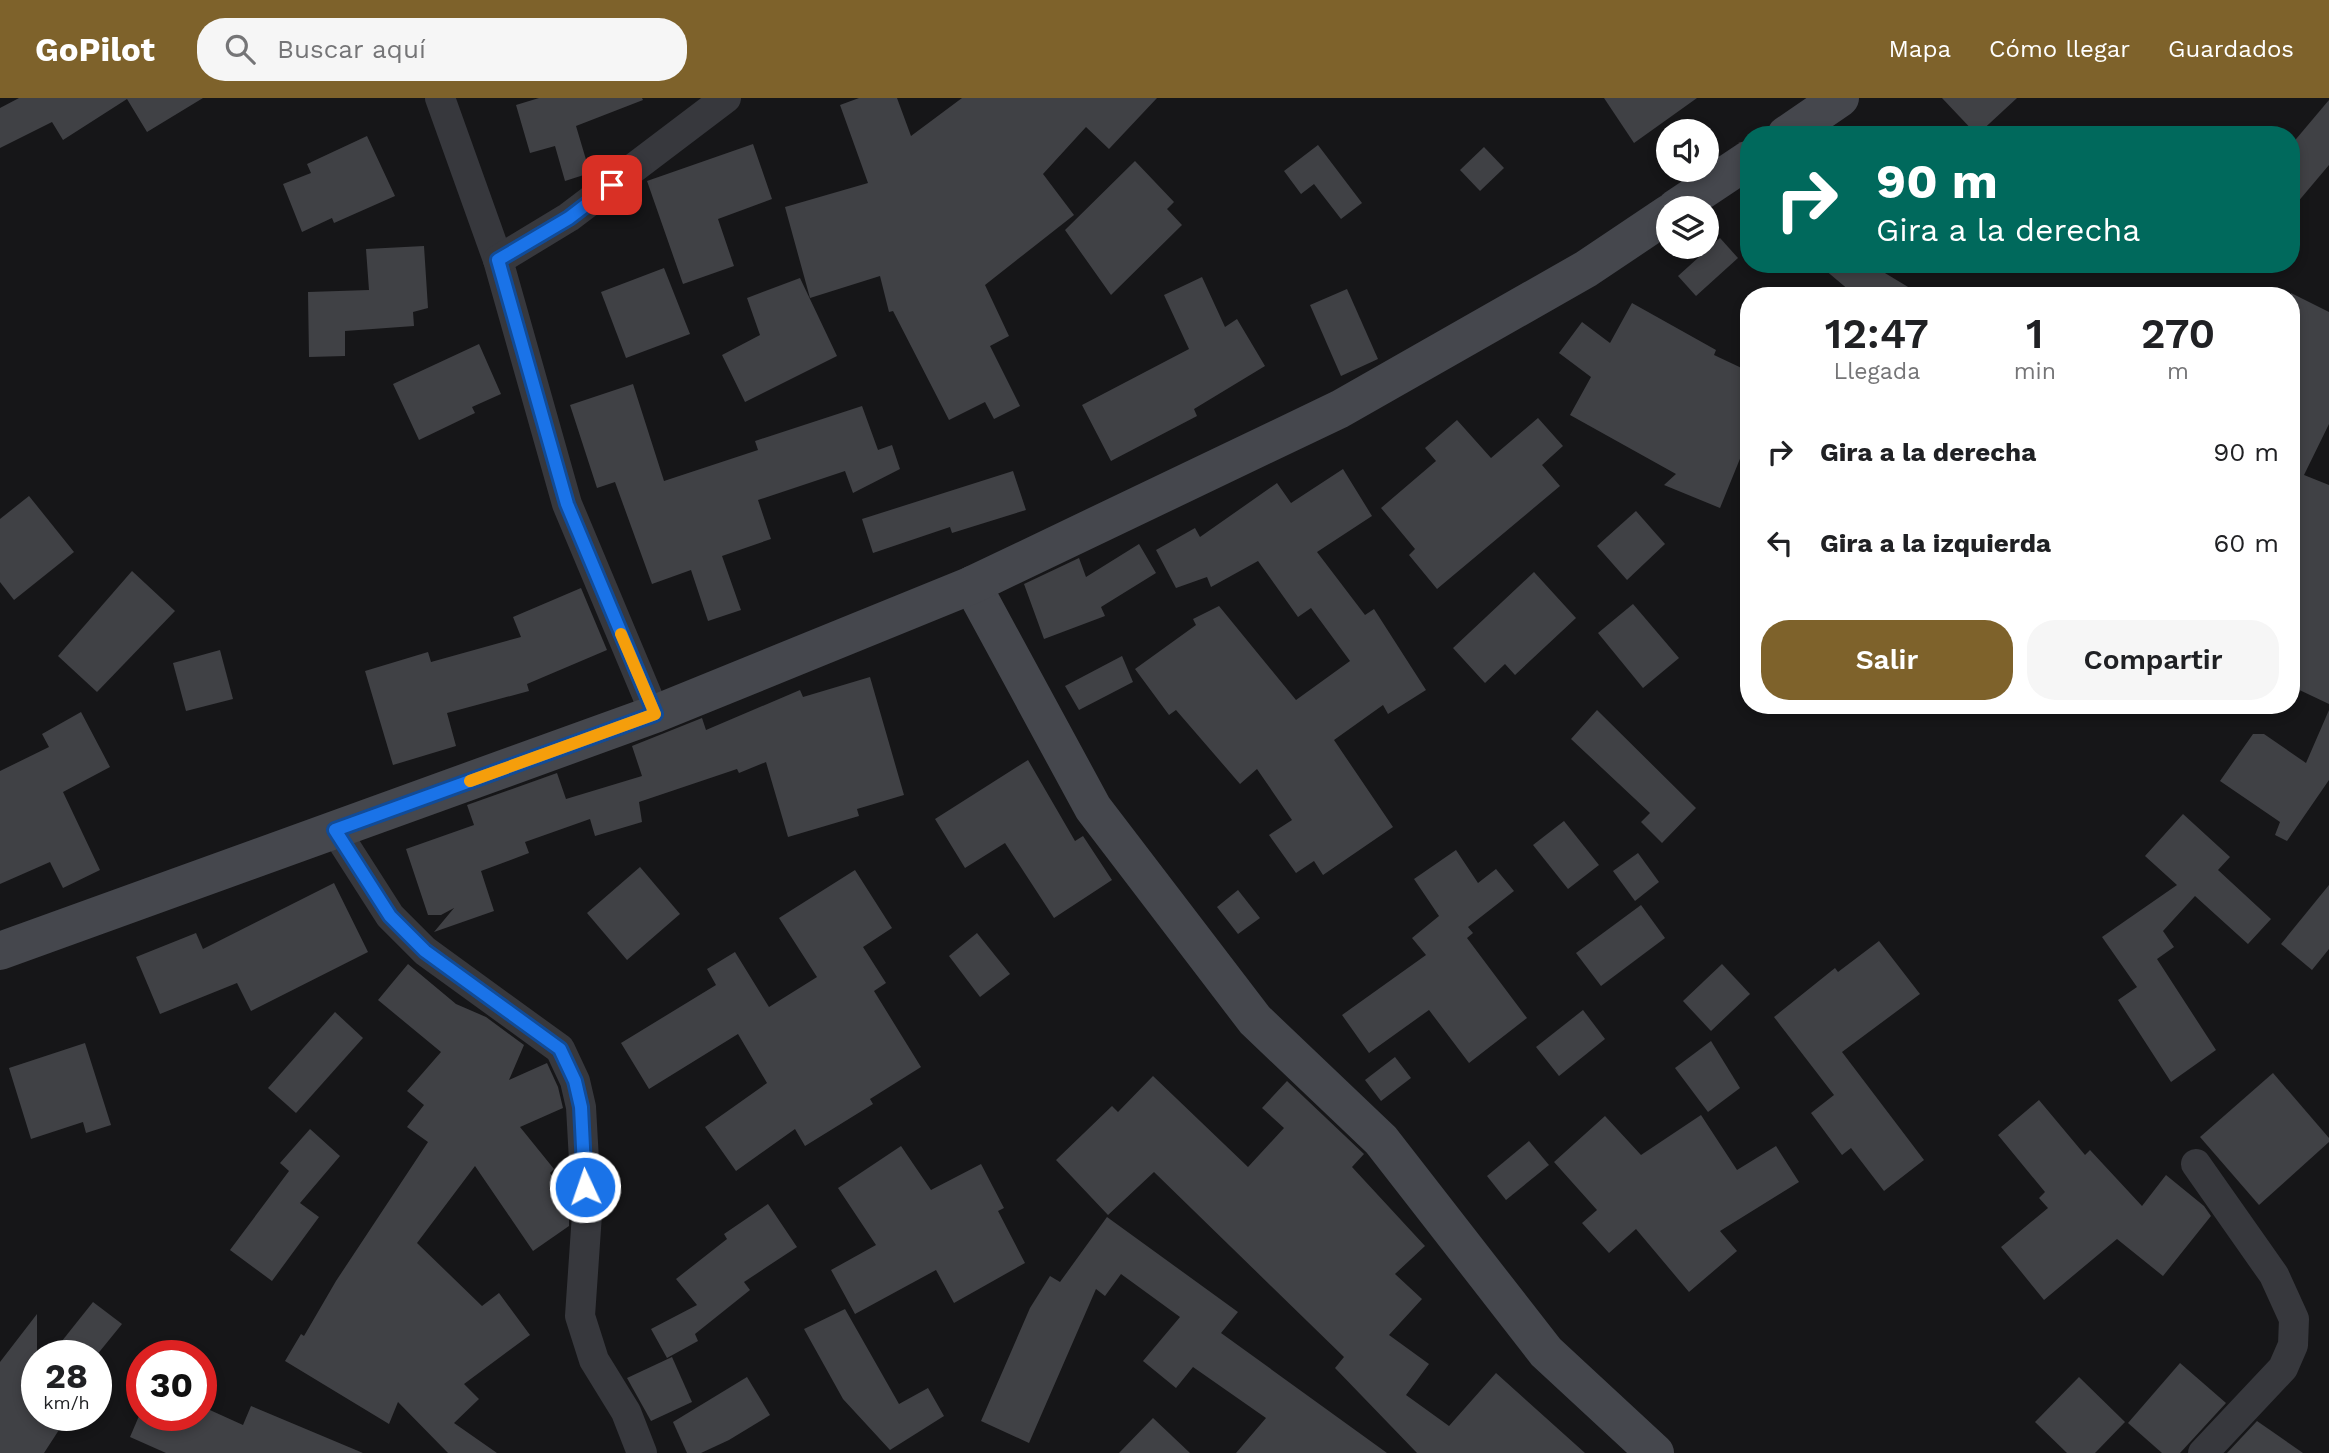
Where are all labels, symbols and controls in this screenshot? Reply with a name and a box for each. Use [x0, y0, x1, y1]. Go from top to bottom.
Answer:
search box [197, 18, 687, 81]
text: GoPilot [35, 30, 155, 69]
icon: search [221, 30, 259, 68]
text: Buscar aquí [277, 34, 426, 64]
text: Mapa [1889, 35, 1951, 63]
text: Cómo llegar [1989, 35, 2130, 63]
text: Guardados [2168, 35, 2294, 63]
map controls [1656, 119, 1719, 259]
button: sound [1656, 119, 1719, 182]
text: 90 m [1876, 152, 1998, 210]
icon: right [1761, 154, 1852, 245]
pin [582, 155, 642, 215]
icon: arrive [593, 166, 631, 204]
button: layers [1656, 196, 1719, 259]
text: Gira a la derecha [1876, 211, 2140, 249]
text: 12:47 [1825, 309, 1929, 358]
text: 1 [2026, 309, 2044, 358]
text: 270 [2141, 309, 2215, 358]
text: Llegada [1833, 358, 1920, 385]
text: min [2014, 358, 2056, 385]
text: m [2167, 358, 2189, 385]
icon: right [1761, 433, 1799, 471]
text: Gira a la derecha [1820, 437, 2036, 467]
text: 90 m [2213, 437, 2279, 467]
icon: left [1761, 524, 1799, 562]
text: Gira a la izquierda [1820, 528, 2051, 558]
text: 60 m [2213, 528, 2279, 558]
button: Salir [1761, 620, 2013, 700]
button: Compartir [2027, 620, 2279, 700]
position arrow [548, 1150, 622, 1224]
speed limit sign: 30 [126, 1340, 217, 1431]
text: 28 [45, 1355, 88, 1397]
text: km/h [43, 1392, 90, 1413]

